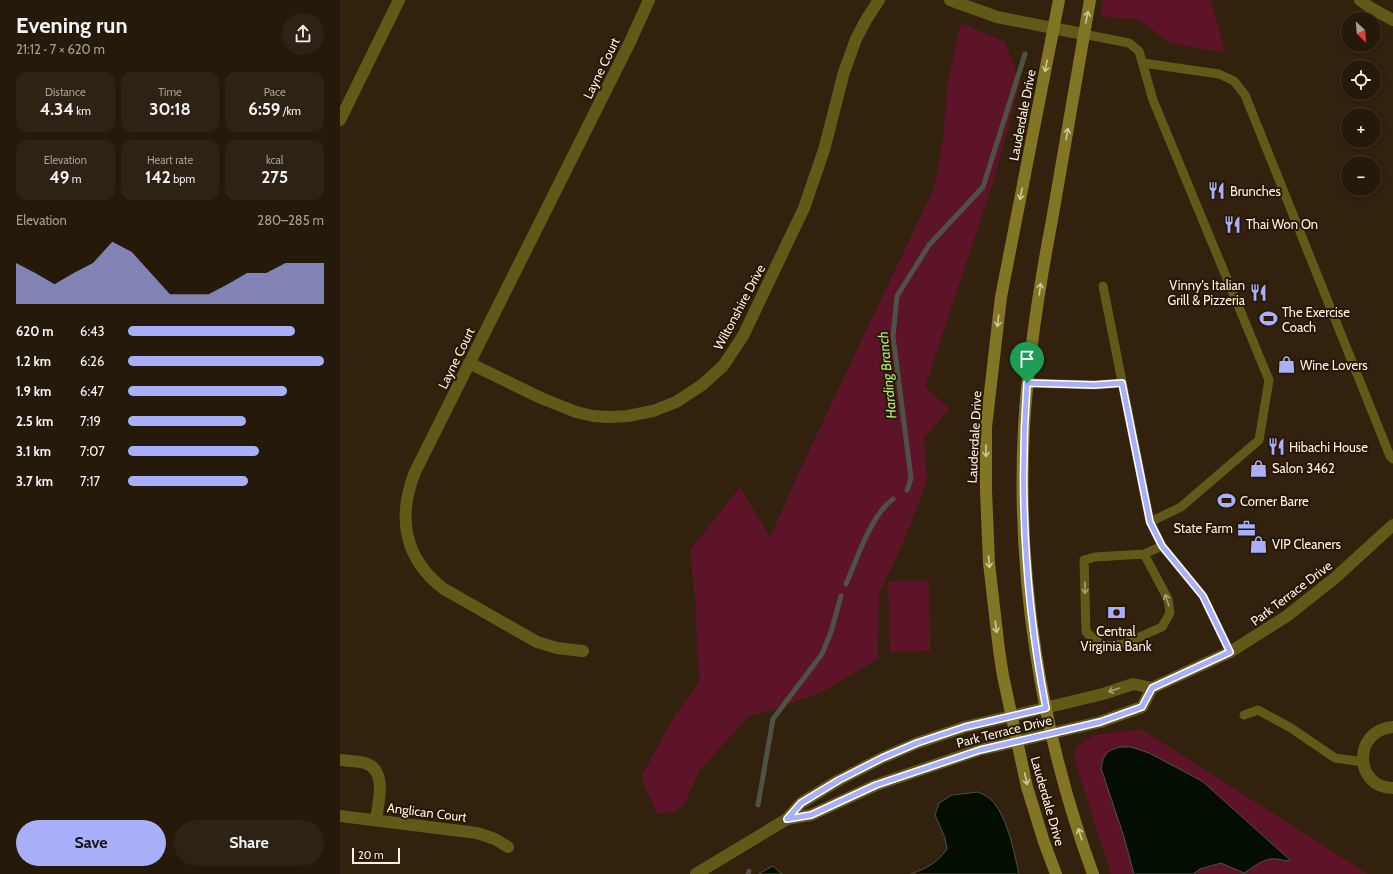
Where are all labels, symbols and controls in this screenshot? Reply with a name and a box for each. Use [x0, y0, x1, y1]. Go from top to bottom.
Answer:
one-way arrow [1084, 11, 1092, 24]
text: Evening run [16, 12, 128, 39]
north arrow [1341, 12, 1381, 52]
map controls [1341, 12, 1381, 196]
button: share [282, 13, 324, 55]
street label: Layne Court [579, 34, 623, 101]
text: 21:12 · 7 × 620 m [16, 41, 105, 57]
one-way arrow [1041, 59, 1049, 72]
button: locate [1341, 60, 1381, 100]
street label: Lauderdale Drive [1005, 68, 1039, 162]
text: Distance [45, 85, 86, 99]
text: Time [158, 85, 182, 99]
text: Pace [264, 85, 286, 99]
text: 4.34 [40, 99, 74, 119]
text: 30:18 [149, 99, 191, 119]
text: 6:59 [248, 99, 280, 119]
text: km [74, 104, 91, 118]
text: /km [280, 104, 301, 118]
button: + [1341, 108, 1381, 148]
one-way arrow [1063, 128, 1071, 141]
text: Elevation [44, 153, 87, 167]
text: Heart rate [147, 153, 193, 167]
text: kcal [266, 153, 283, 167]
button: − [1341, 156, 1381, 196]
text: 49 [49, 167, 69, 187]
text: 142 [145, 167, 171, 187]
text: 275 [261, 167, 288, 187]
text: m [69, 172, 81, 186]
text: bpm [171, 172, 195, 186]
restaurant icon: Brunches [1207, 181, 1227, 201]
place label: Brunches [1230, 183, 1281, 199]
one-way arrow [1016, 187, 1024, 200]
text: Elevation [16, 212, 67, 228]
text: 280–285 m [257, 212, 324, 228]
restaurant icon: Thai Won On [1223, 214, 1243, 234]
place label: Thai Won On [1246, 216, 1318, 232]
street label: Wiltonshire Drive [710, 261, 768, 353]
place label: Vinny's Italian Grill & Pizzeria [1168, 277, 1246, 308]
restaurant icon: Vinny's Italian Grill & Pizzeria [1248, 282, 1268, 302]
one-way arrow [1036, 283, 1044, 296]
place label: The Exercise Coach [1282, 304, 1350, 335]
sports icon: The Exercise Coach [1259, 309, 1279, 329]
one-way arrow [994, 314, 1001, 327]
text: 620 m [16, 323, 54, 339]
text: 6:43 [80, 323, 105, 339]
street label: Layne Court [434, 324, 478, 391]
water label: Harding Branch [873, 330, 901, 420]
pin [1010, 342, 1044, 383]
icon: arrive [1016, 348, 1038, 370]
text: 1.2 km [16, 353, 51, 369]
text: 6:26 [80, 353, 104, 369]
shop icon: Wine Lovers [1277, 355, 1297, 375]
place label: Wine Lovers [1300, 357, 1368, 373]
text: 1.9 km [16, 383, 51, 399]
text: 6:47 [80, 383, 104, 399]
street label: Lauderdale Drive [964, 390, 984, 484]
text: 2.5 km [16, 413, 53, 429]
text: 7:19 [80, 413, 101, 429]
restaurant icon: Hibachi House [1266, 437, 1286, 457]
place label: Hibachi House [1289, 439, 1368, 455]
text: 3.1 km [16, 443, 51, 459]
text: 7:07 [80, 443, 105, 459]
one-way arrow [982, 444, 990, 457]
shop icon: Salon 3462 [1249, 458, 1269, 478]
place label: Salon 3462 [1272, 460, 1335, 476]
text: 3.7 km [16, 473, 53, 489]
text: 7:17 [80, 473, 100, 489]
sports icon: Corner Barre [1217, 491, 1237, 511]
place label: Corner Barre [1240, 493, 1309, 509]
office icon: State Farm [1236, 518, 1256, 538]
place label: State Farm [1173, 520, 1233, 536]
shop icon: VIP Cleaners [1249, 534, 1269, 554]
place label: VIP Cleaners [1272, 536, 1342, 552]
one-way arrow [985, 555, 992, 568]
street label: Park Terrace Drive [1247, 557, 1335, 629]
one-way arrow [1081, 581, 1089, 594]
one-way arrow [1163, 593, 1170, 606]
bank icon: Central Virginia Bank [1106, 602, 1126, 622]
one-way arrow [992, 620, 1000, 633]
place label: Central Virginia Bank [1080, 623, 1152, 654]
one-way arrow [1109, 687, 1121, 695]
street label: Park Terrace Drive [955, 711, 1054, 751]
street label: Lauderdale Drive [1028, 754, 1069, 848]
one-way arrow [1022, 772, 1030, 785]
street label: Anglican Court [386, 799, 468, 825]
button: Save [16, 820, 166, 866]
button: Share [174, 820, 324, 866]
one-way arrow [1075, 829, 1083, 841]
scale bar [352, 846, 400, 865]
text: 20 m [358, 848, 384, 862]

